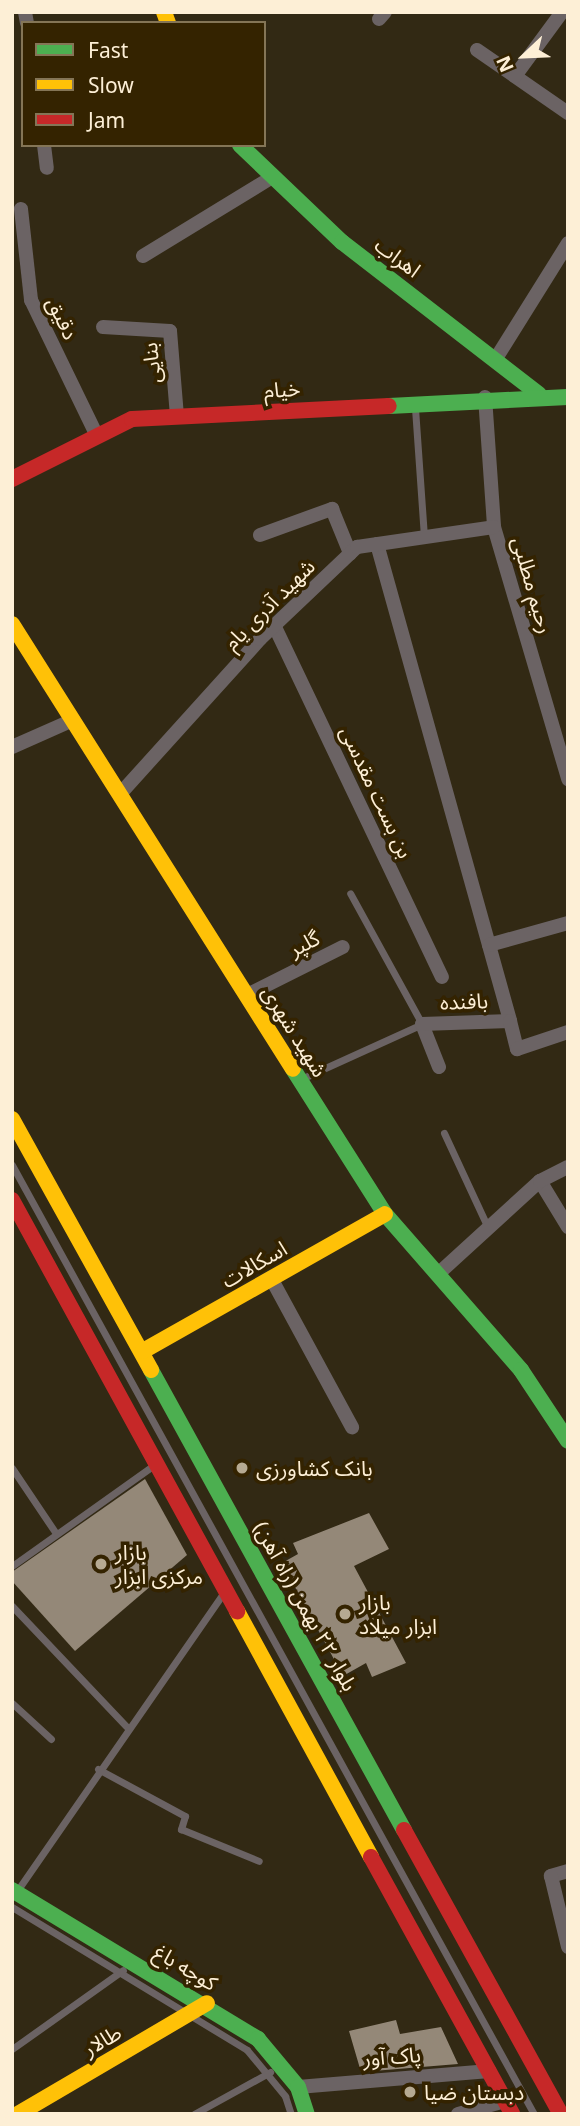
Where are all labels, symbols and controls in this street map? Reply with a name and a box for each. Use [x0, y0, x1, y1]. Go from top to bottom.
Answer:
legend [21, 21, 266, 147]
north arrow [489, 21, 559, 91]
text: Fast [88, 36, 128, 64]
text: N [490, 52, 520, 76]
text: Slow [88, 71, 134, 99]
text: Jam [88, 106, 125, 134]
street label: اهراب [370, 232, 426, 282]
street label: دقیق [42, 293, 84, 343]
street label: بنایی [136, 341, 166, 385]
street label: خیام [263, 375, 301, 403]
street label: رحیم مطلبی [507, 534, 559, 636]
street label: شهید آذری یام [218, 553, 320, 655]
street label: بن بست مقدسی [335, 722, 419, 862]
street label: گلپر [284, 925, 324, 961]
street label: شهید شهری [257, 981, 333, 1081]
street label: بافنده [440, 988, 488, 1014]
street label: اسکالات [217, 1235, 291, 1293]
place label: بانک کشاورزی [256, 1455, 373, 1481]
marker: بانک کشاورزی [234, 1460, 250, 1476]
street label: بلوار ۲۲ بهمن (راه آهن) [249, 1517, 363, 1695]
place label: بازار مرکزی ابزار [115, 1539, 203, 1589]
marker: بازار مرکزی ابزار [93, 1556, 109, 1572]
place label: بازار ابزار میلاد [359, 1589, 437, 1639]
marker: بازار ابزار میلاد [337, 1606, 353, 1622]
street label: کوچه باغ [150, 1938, 222, 1996]
street label: طالار [78, 2019, 126, 2061]
street label: پاک آور [362, 2041, 422, 2071]
place label: دبستان ضیا [424, 2079, 524, 2105]
marker: دبستان ضیا [402, 2084, 418, 2100]

